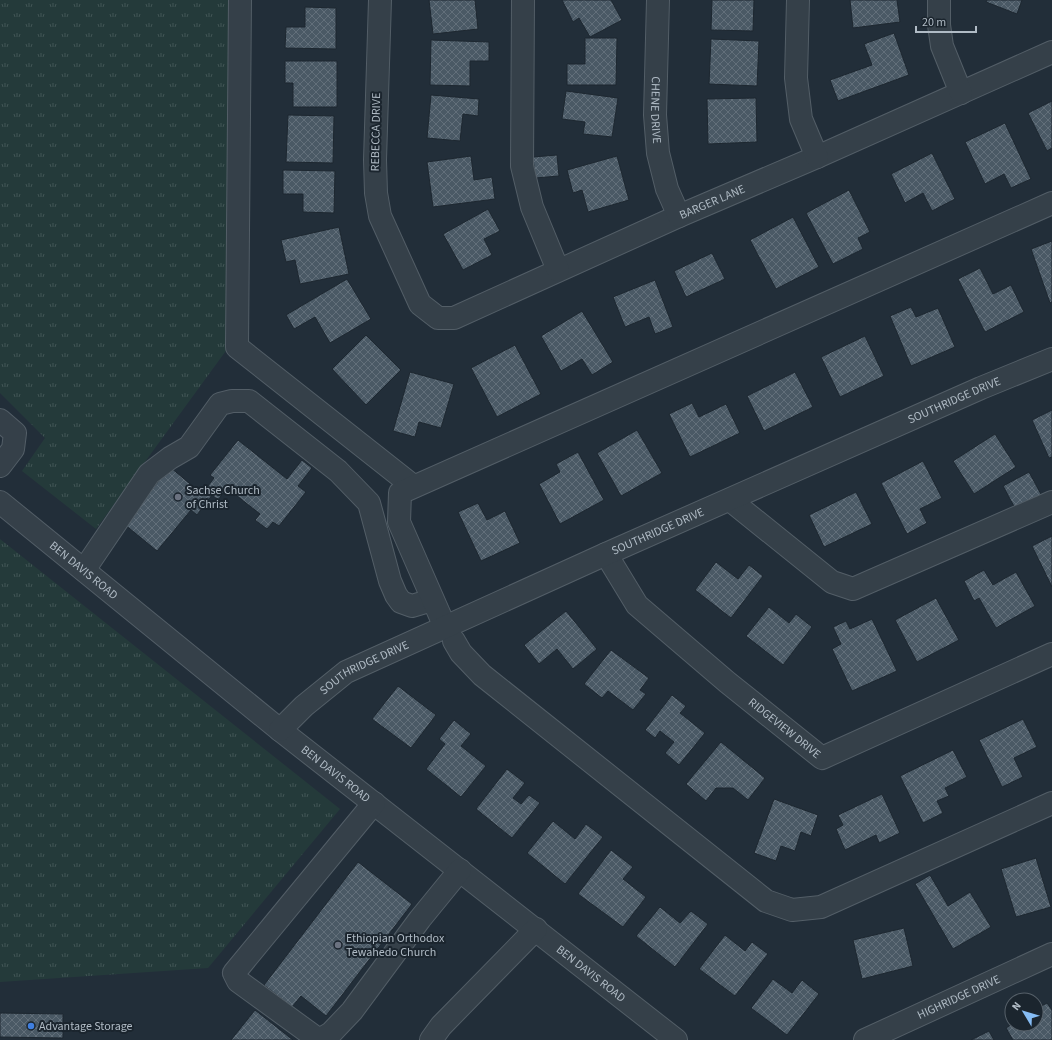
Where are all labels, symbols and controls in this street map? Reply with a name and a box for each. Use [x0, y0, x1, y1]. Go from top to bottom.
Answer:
scale bar [916, 8, 976, 34]
text: 20 m [922, 14, 946, 31]
street label: CHENE DRIVE [646, 76, 666, 144]
street label: REBECCA DRIVE [367, 93, 385, 171]
street label: BARGER LANE [677, 180, 748, 223]
street label: SOUTHRIDGE DRIVE [905, 372, 1003, 428]
place label: Sachse Church of Christ [186, 482, 260, 513]
marker: Sachse Church of Christ [173, 492, 183, 502]
street label: SOUTHRIDGE DRIVE [609, 503, 707, 559]
street label: BEN DAVIS ROAD [46, 537, 122, 603]
street label: SOUTHRIDGE DRIVE [316, 636, 411, 699]
street label: RIDGEVIEW DRIVE [745, 694, 825, 762]
street label: BEN DAVIS ROAD [298, 741, 374, 806]
place label: Ethiopian Orthodox Tewahedo Church [346, 930, 445, 961]
marker: Ethiopian Orthodox Tewahedo Church [333, 940, 343, 950]
street label: BEN DAVIS ROAD [553, 941, 629, 1006]
street label: HIGHRIDGE DRIVE [914, 971, 1003, 1023]
north arrow [1004, 992, 1044, 1032]
text: N [1008, 999, 1025, 1014]
place label: Advantage Storage [39, 1018, 133, 1035]
marker: Advantage Storage [26, 1021, 36, 1031]

